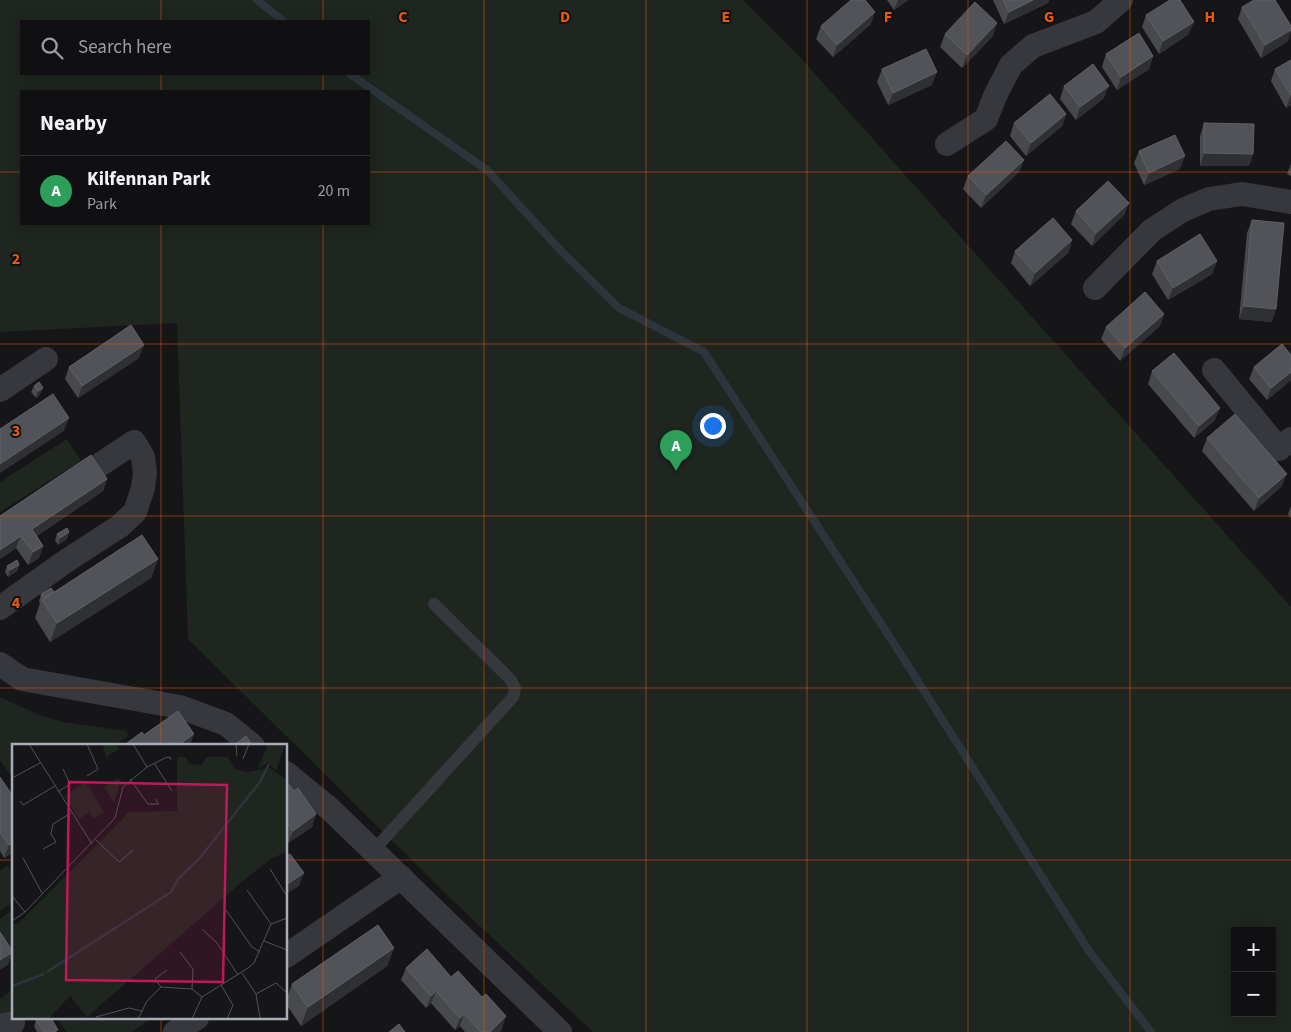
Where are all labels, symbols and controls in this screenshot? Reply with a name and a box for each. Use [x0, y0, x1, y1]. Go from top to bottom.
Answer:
text: C [398, 6, 408, 28]
text: D [560, 6, 570, 28]
text: E [722, 6, 730, 28]
text: F [884, 6, 892, 28]
text: G [1044, 6, 1054, 28]
text: H [1205, 6, 1215, 28]
search box [20, 20, 370, 75]
icon: search [38, 34, 66, 62]
text: Search here [78, 34, 172, 61]
text: Nearby [40, 108, 107, 138]
text: Kilfennan Park [87, 166, 211, 193]
text: A [51, 180, 61, 202]
text: 20 m [318, 180, 350, 202]
text: Park [87, 193, 117, 215]
text: 2 [12, 248, 20, 270]
your location [700, 413, 726, 439]
text: 3 [12, 420, 20, 442]
pin: A [660, 430, 692, 471]
text: 4 [12, 592, 21, 614]
inset map [12, 744, 288, 1020]
map controls [1231, 927, 1276, 1017]
button: + [1231, 927, 1276, 972]
button: − [1231, 972, 1276, 1017]

